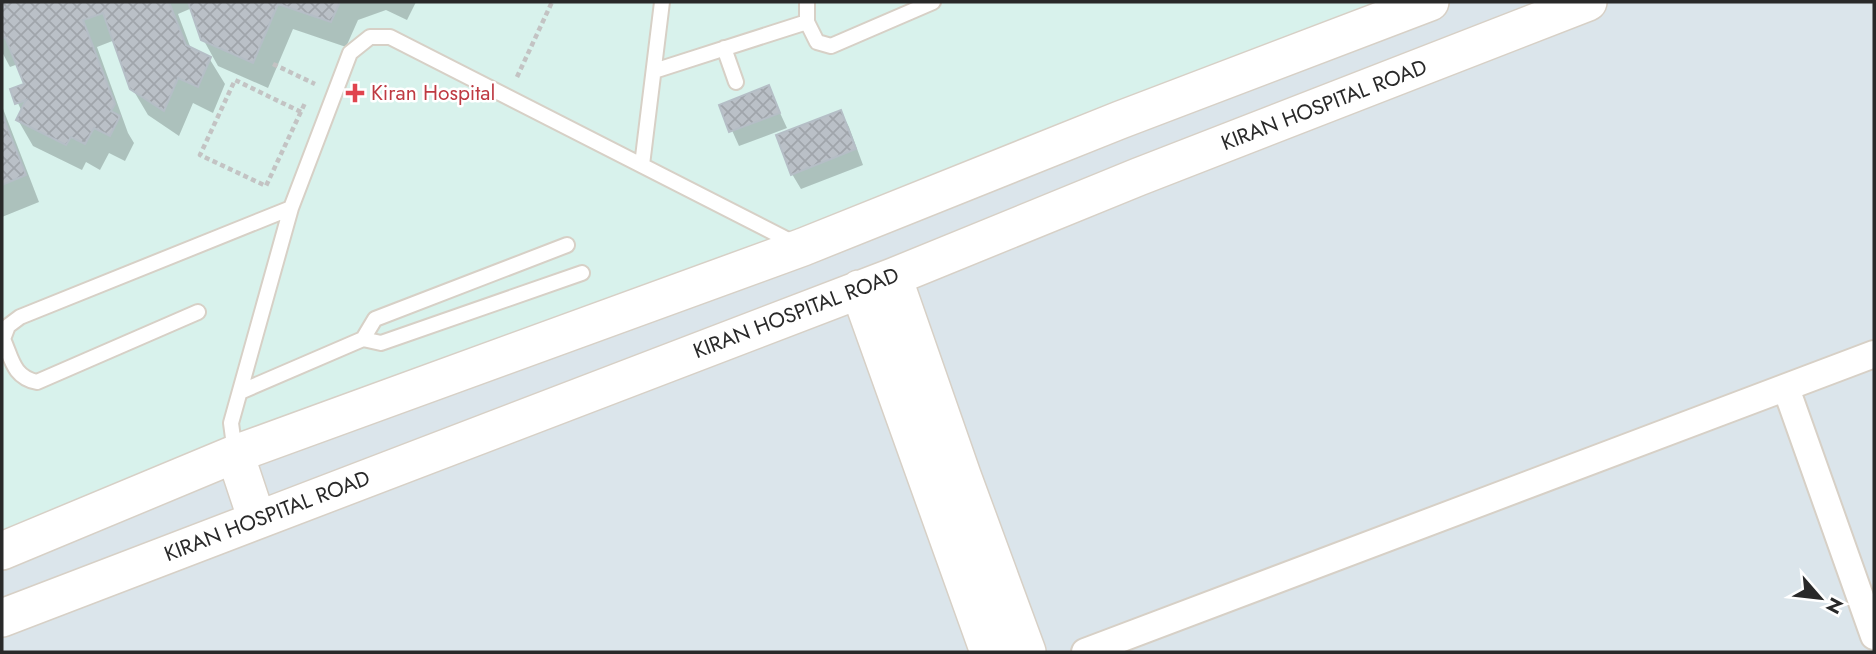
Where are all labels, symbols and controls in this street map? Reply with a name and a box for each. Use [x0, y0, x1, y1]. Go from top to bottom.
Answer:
street label: KIRAN HOSPITAL ROAD [1217, 52, 1431, 158]
place label: Kiran Hospital [371, 78, 495, 108]
marker: Kiran Hospital [345, 83, 365, 103]
street label: KIRAN HOSPITAL ROAD [689, 260, 903, 366]
street label: KIRAN HOSPITAL ROAD [160, 463, 374, 569]
north arrow [1785, 563, 1855, 633]
text: N [1819, 593, 1850, 619]

